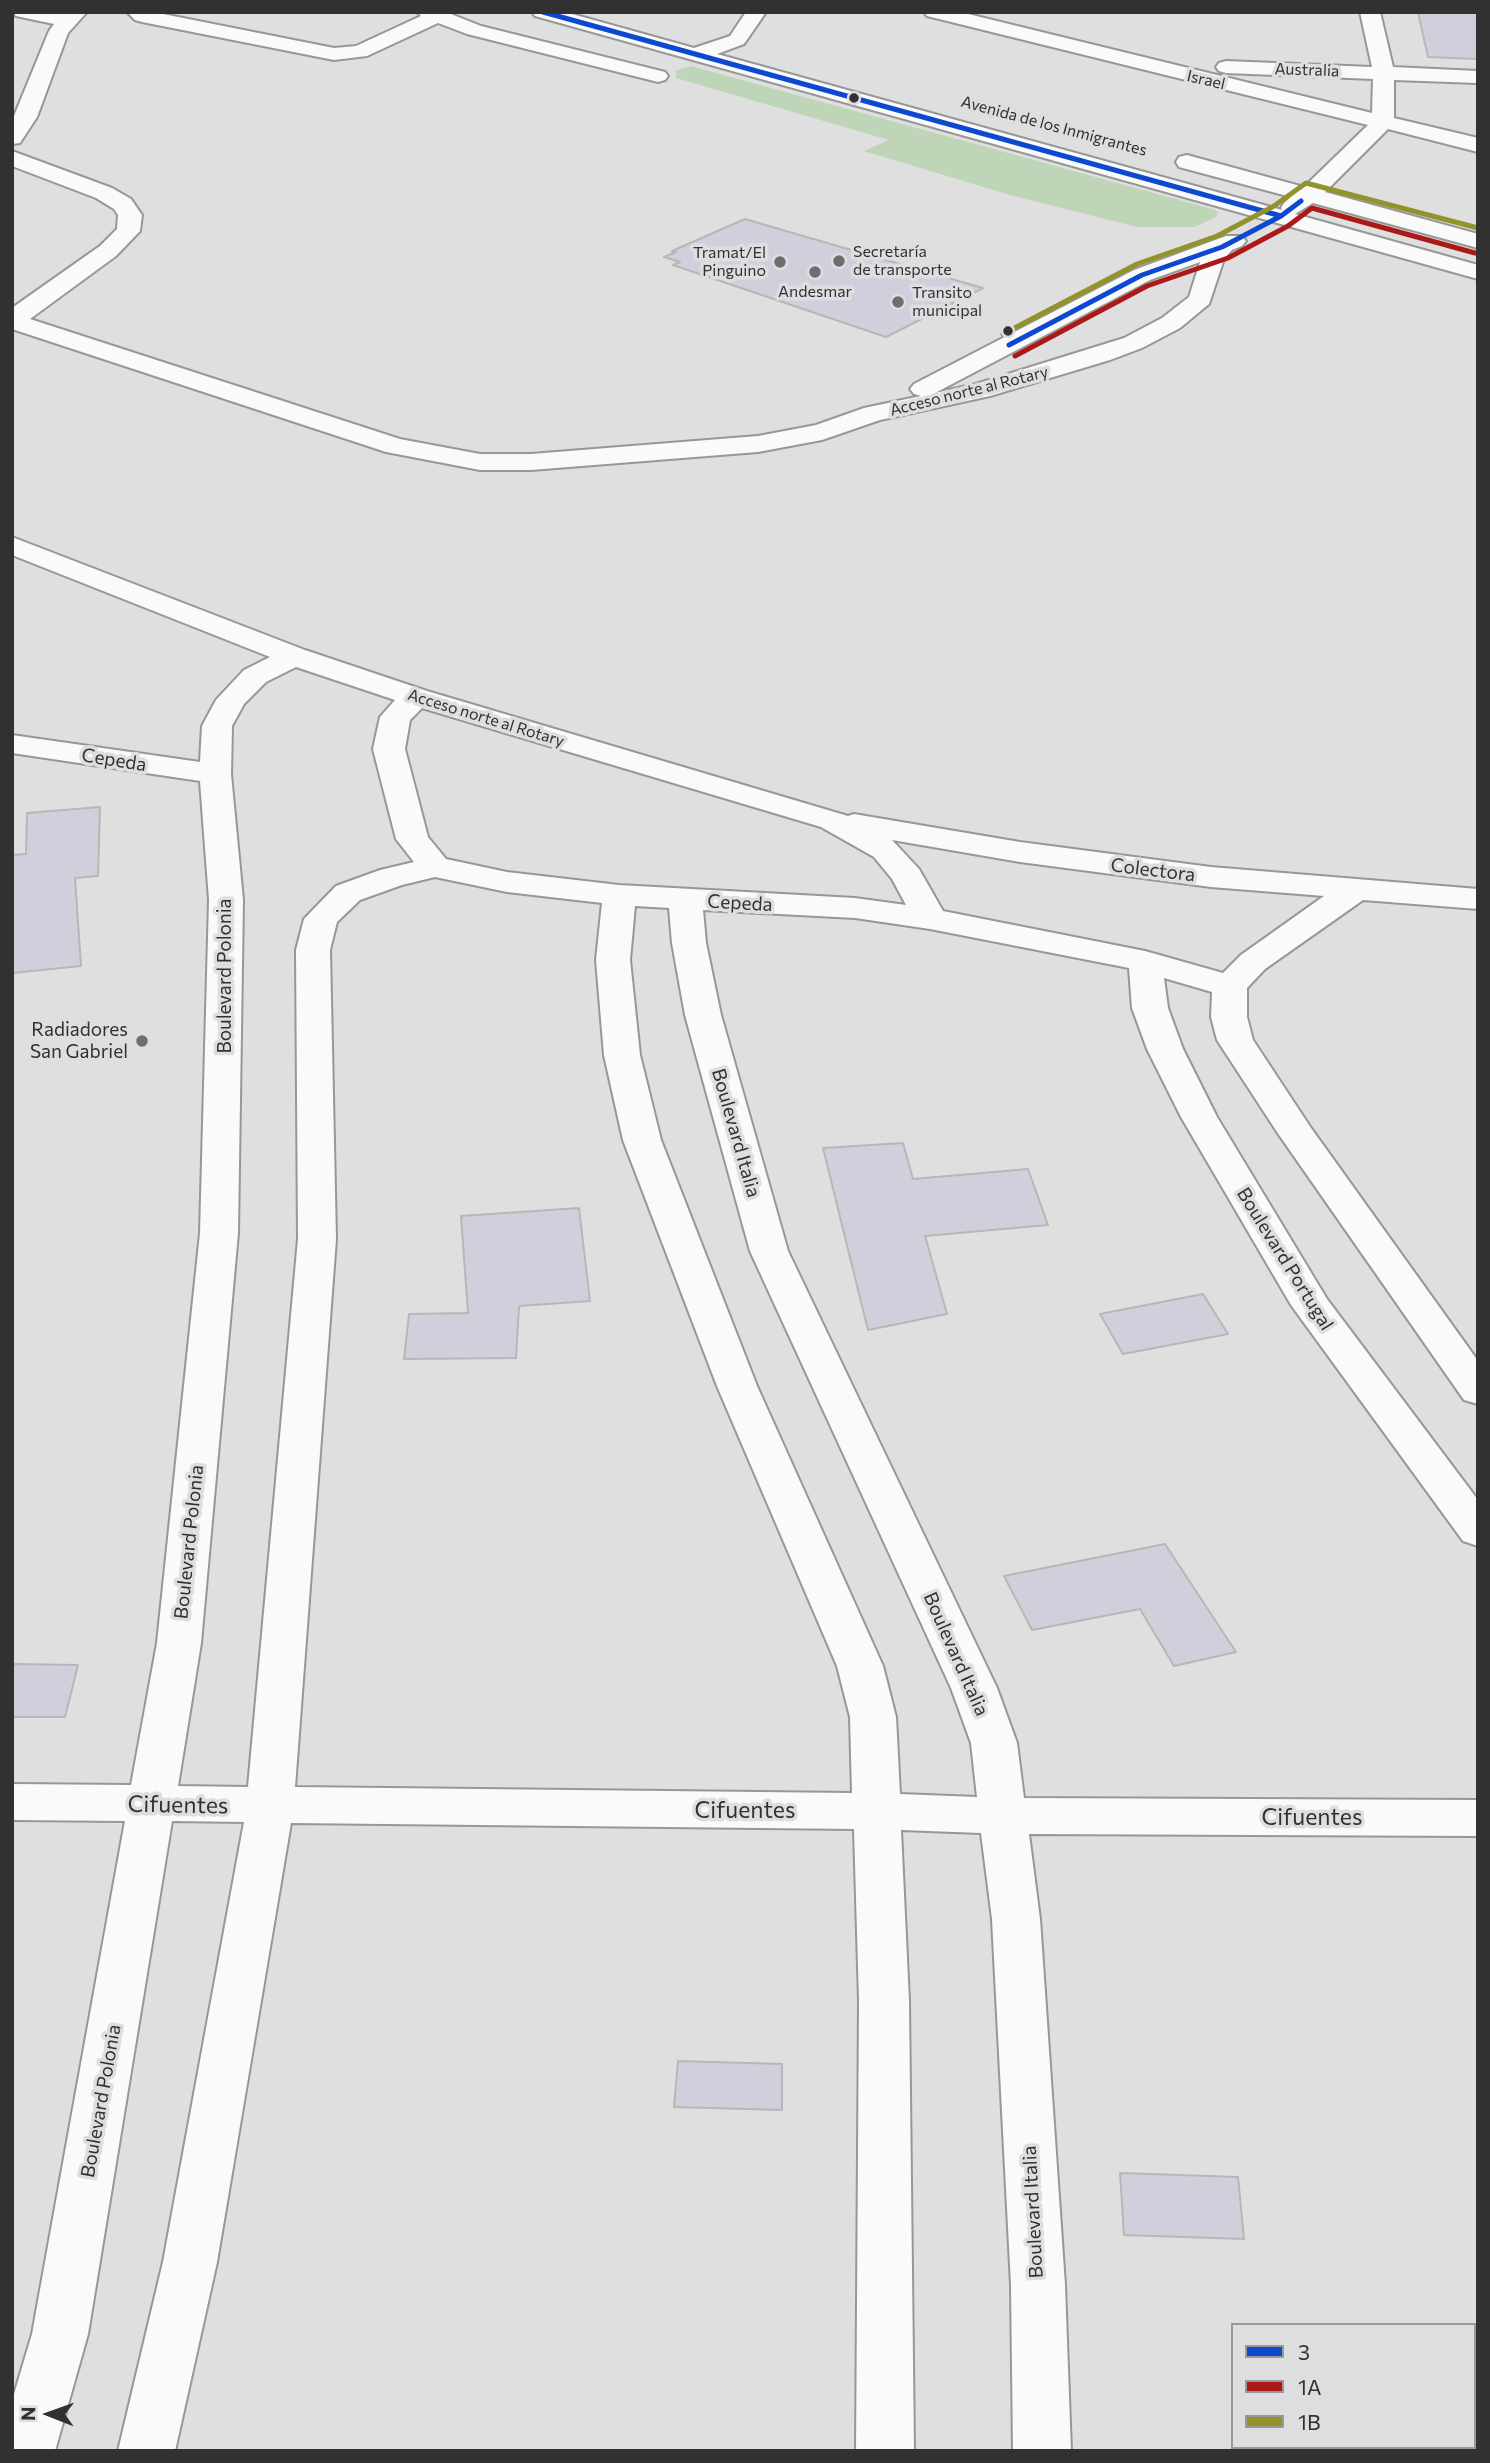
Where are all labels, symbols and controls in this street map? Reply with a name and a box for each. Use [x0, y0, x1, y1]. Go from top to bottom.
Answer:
street label: Australia [1274, 59, 1340, 81]
street label: Israel [1185, 66, 1227, 94]
unlabelled marker [847, 91, 861, 105]
street label: Avenida de los Inmigrantes [959, 92, 1149, 160]
place label: Secretaría de transporte [853, 242, 952, 280]
place label: Tramat/El Pinguino [693, 243, 766, 281]
marker: Secretaría de transporte [831, 253, 847, 269]
marker: Tramat/El Pinguino [772, 254, 788, 270]
marker: Andesmar [807, 264, 823, 280]
place label: Andesmar [778, 282, 852, 302]
place label: Transito municipal [912, 283, 982, 321]
marker: Transito municipal [890, 294, 906, 310]
unlabelled marker [1001, 324, 1015, 338]
street label: Acceso norte al Rotary [888, 362, 1050, 420]
street label: Acceso norte al Rotary [405, 685, 567, 751]
street label: Cepeda [80, 744, 148, 776]
street label: Colectora [1109, 854, 1197, 886]
street label: Cepeda [707, 890, 773, 916]
street label: Boulevard Polonia [214, 898, 236, 1054]
place label: Radiadores San Gabriel [30, 1019, 128, 1063]
marker: Radiadores San Gabriel [134, 1033, 150, 1049]
street label: Boulevard Italia [707, 1066, 765, 1200]
street label: Boulevard Portugal [1232, 1183, 1338, 1335]
street label: Boulevard Polonia [170, 1464, 208, 1620]
street label: Boulevard Italia [919, 1589, 993, 1719]
street label: Cifuentes [127, 1790, 229, 1820]
street label: Cifuentes [695, 1796, 795, 1824]
street label: Cifuentes [1262, 1803, 1362, 1831]
street label: Boulevard Polonia [76, 2023, 126, 2179]
street label: Boulevard Italia [1018, 2145, 1048, 2279]
legend [1231, 2323, 1476, 2449]
text: 3 [1298, 2339, 1310, 2364]
text: 1A [1298, 2374, 1321, 2399]
north arrow [14, 2379, 84, 2449]
text: N [16, 2406, 39, 2421]
text: 1B [1298, 2409, 1321, 2434]

